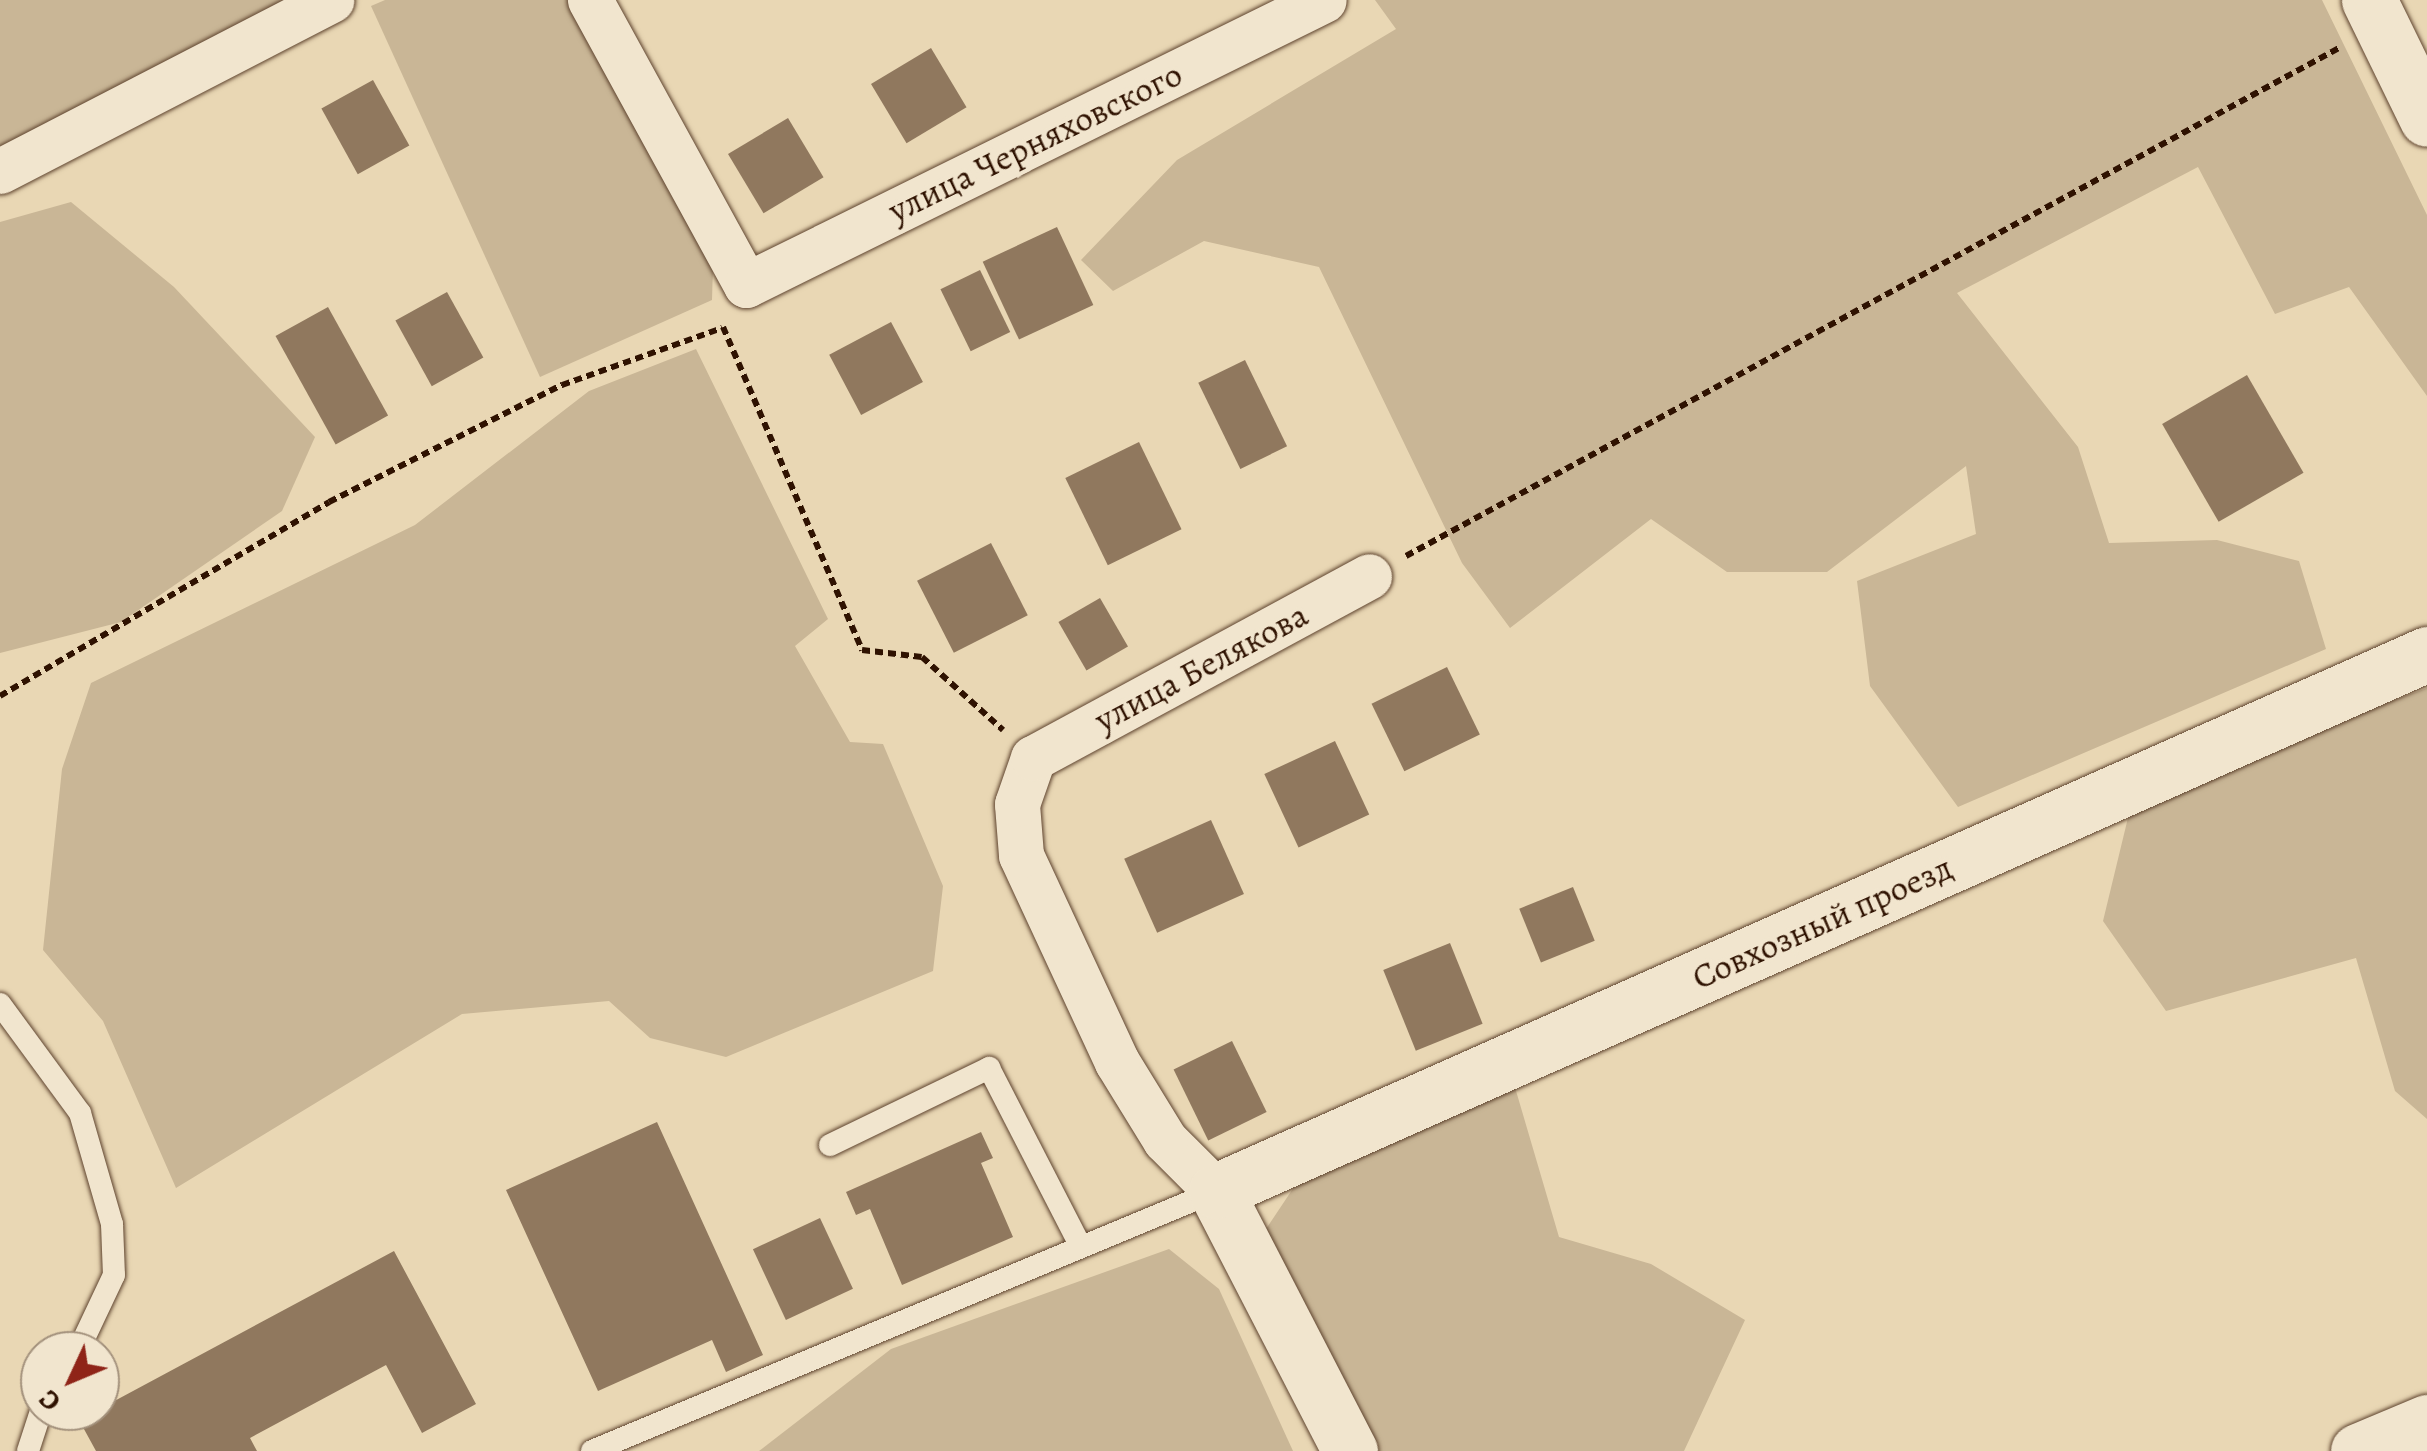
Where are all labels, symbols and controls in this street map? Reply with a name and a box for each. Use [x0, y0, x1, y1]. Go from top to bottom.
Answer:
street label: улица Черняховского [881, 53, 1189, 231]
street label: улица Белякова [1087, 593, 1315, 741]
street label: Совхозный проезд [1686, 846, 1958, 998]
north arrow [20, 1331, 120, 1431]
text: С [30, 1381, 70, 1420]

